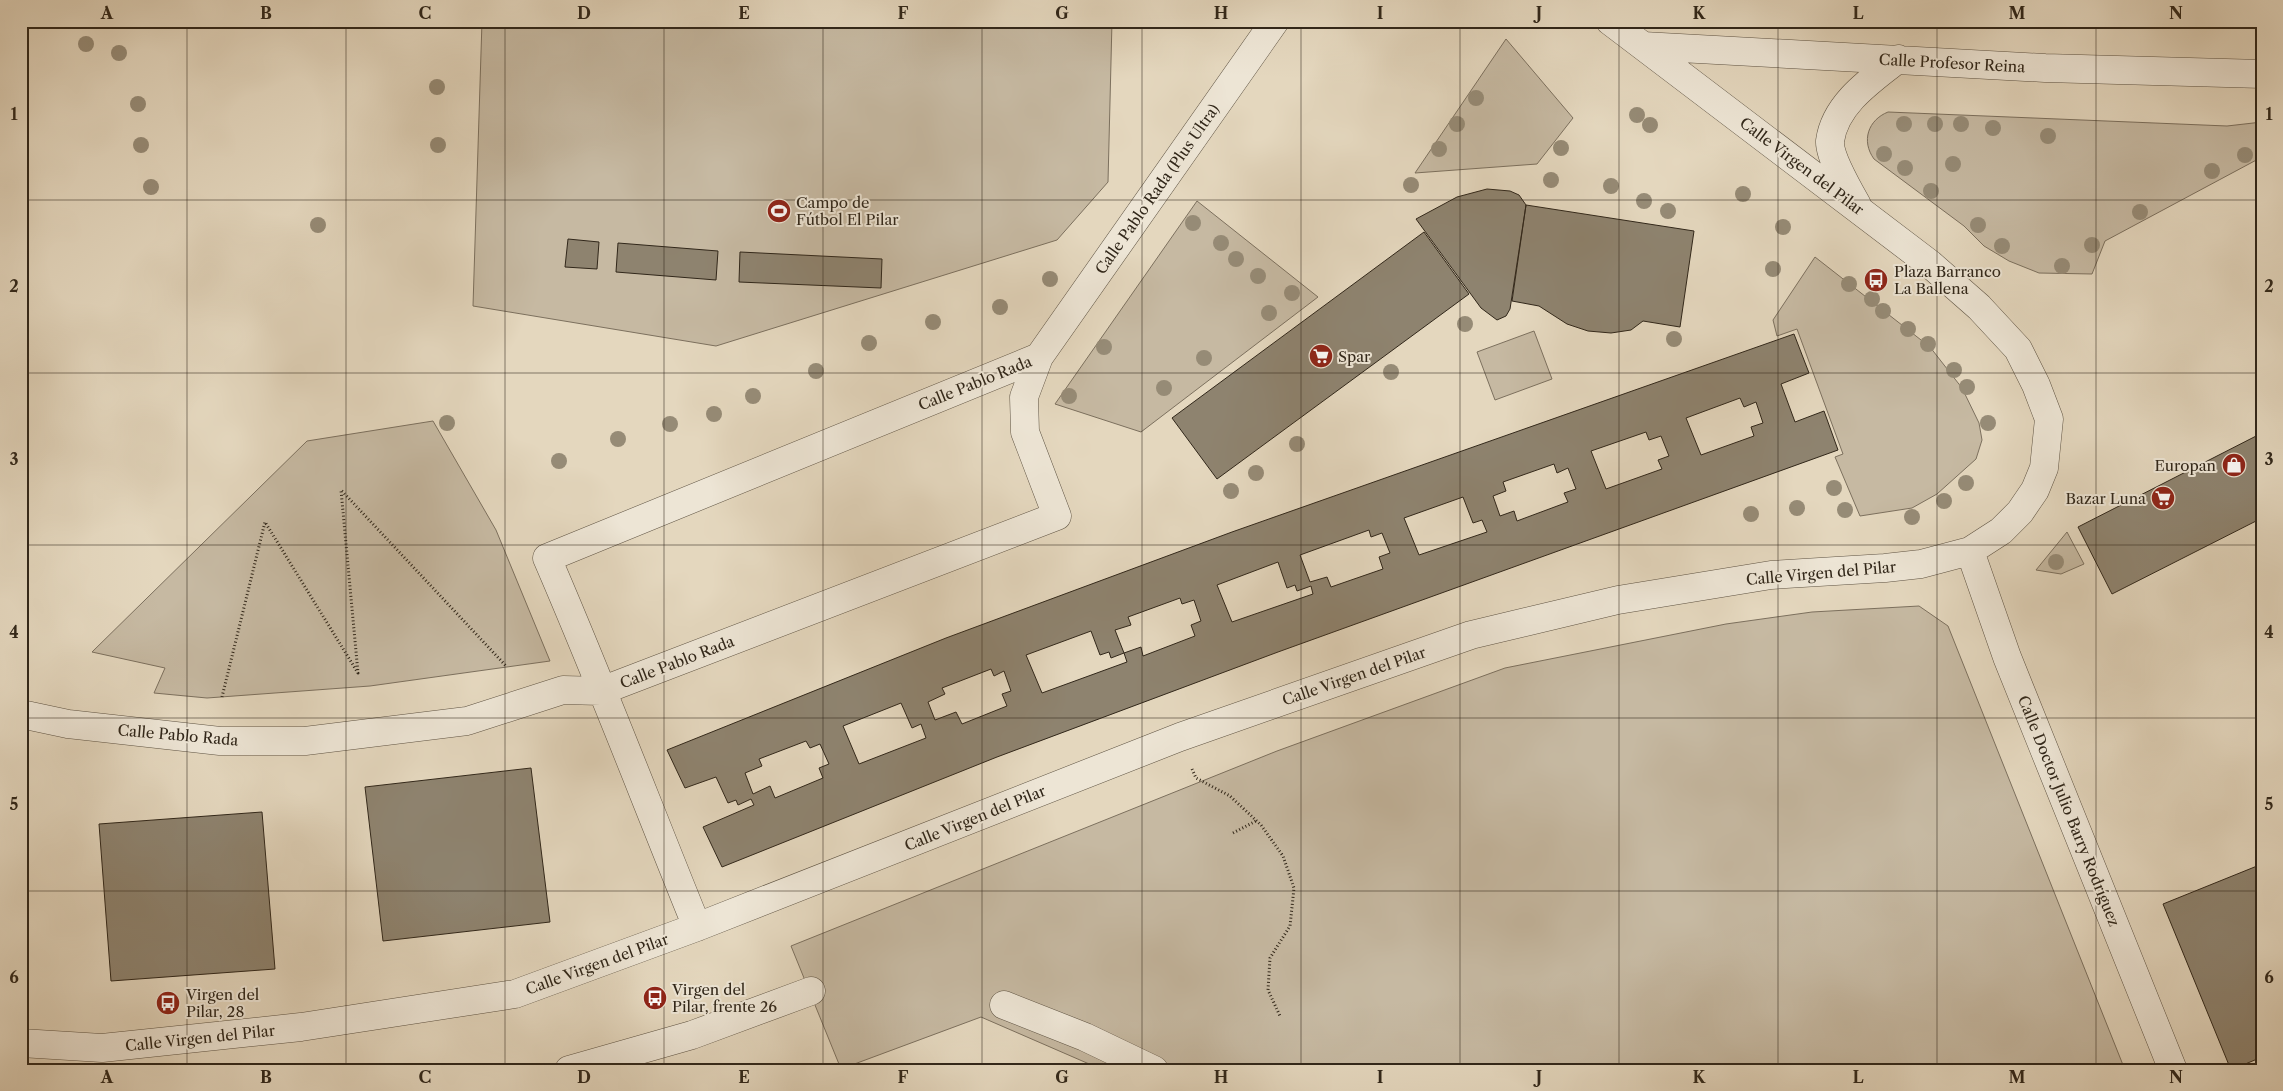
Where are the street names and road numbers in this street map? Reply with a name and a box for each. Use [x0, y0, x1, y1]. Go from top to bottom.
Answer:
street label: Calle Profesor Reina [1878, 50, 2026, 76]
street label: Calle Pablo Rada (Plus Ultra) [1091, 100, 1223, 278]
street label: Calle Virgen del Pilar [1736, 113, 1868, 219]
street label: Calle Pablo Rada [915, 351, 1035, 414]
street label: Calle Virgen del Pilar [1745, 557, 1898, 589]
street label: Calle Pablo Rada [617, 631, 737, 693]
street label: Calle Virgen del Pilar [1280, 642, 1429, 710]
street label: Calle Doctor Julio Barry Rodríguez [2014, 693, 2124, 929]
street label: Calle Pablo Rada [117, 720, 239, 750]
street label: Calle Virgen del Pilar [902, 781, 1049, 855]
street label: Calle Virgen del Pilar [523, 929, 672, 999]
street label: Calle Virgen del Pilar [124, 1021, 277, 1055]

